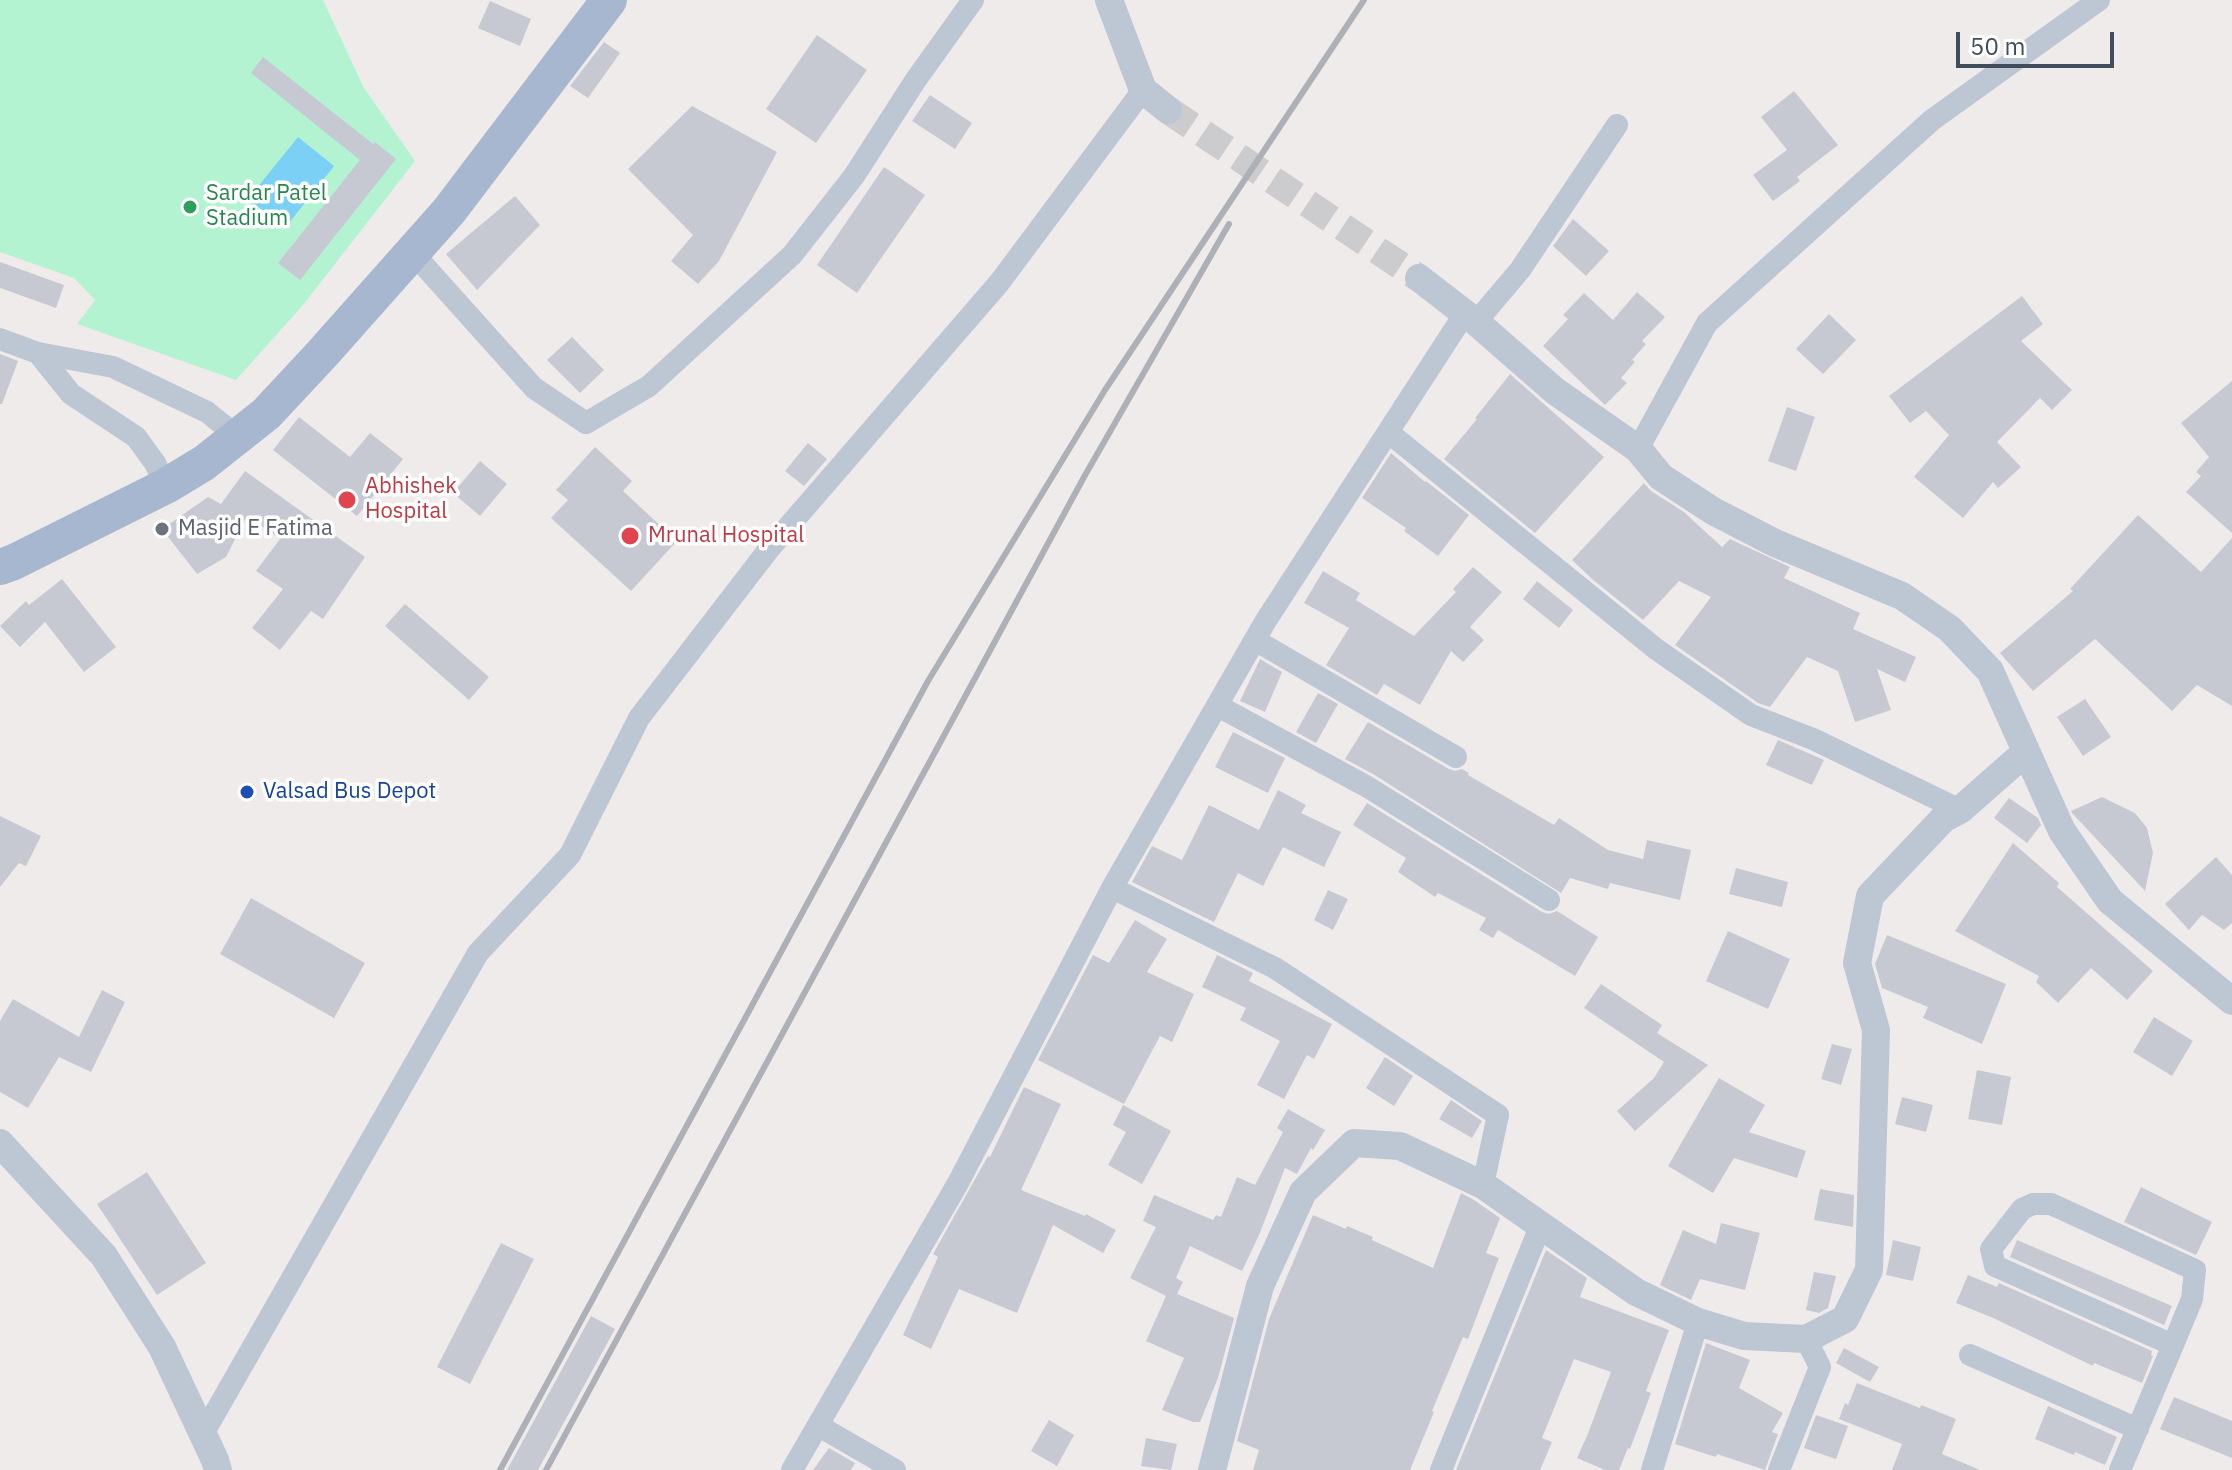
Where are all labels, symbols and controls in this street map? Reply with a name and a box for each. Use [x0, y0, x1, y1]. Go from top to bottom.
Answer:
scale bar [1960, 16, 2118, 66]
text: 50 m [1970, 30, 2025, 62]
place label: Sardar Patel Stadium [206, 181, 327, 232]
marker: Sardar Patel Stadium [181, 198, 199, 216]
place label: Abhishek Hospital [365, 474, 457, 526]
marker: Abhishek Hospital [336, 489, 358, 511]
place label: Masjid E Fatima [178, 516, 333, 542]
marker: Masjid E Fatima [153, 520, 171, 538]
place label: Mrunal Hospital [648, 523, 804, 549]
marker: Mrunal Hospital [619, 525, 641, 547]
place label: Valsad Bus Depot [263, 779, 436, 805]
marker: Valsad Bus Depot [238, 783, 256, 801]

